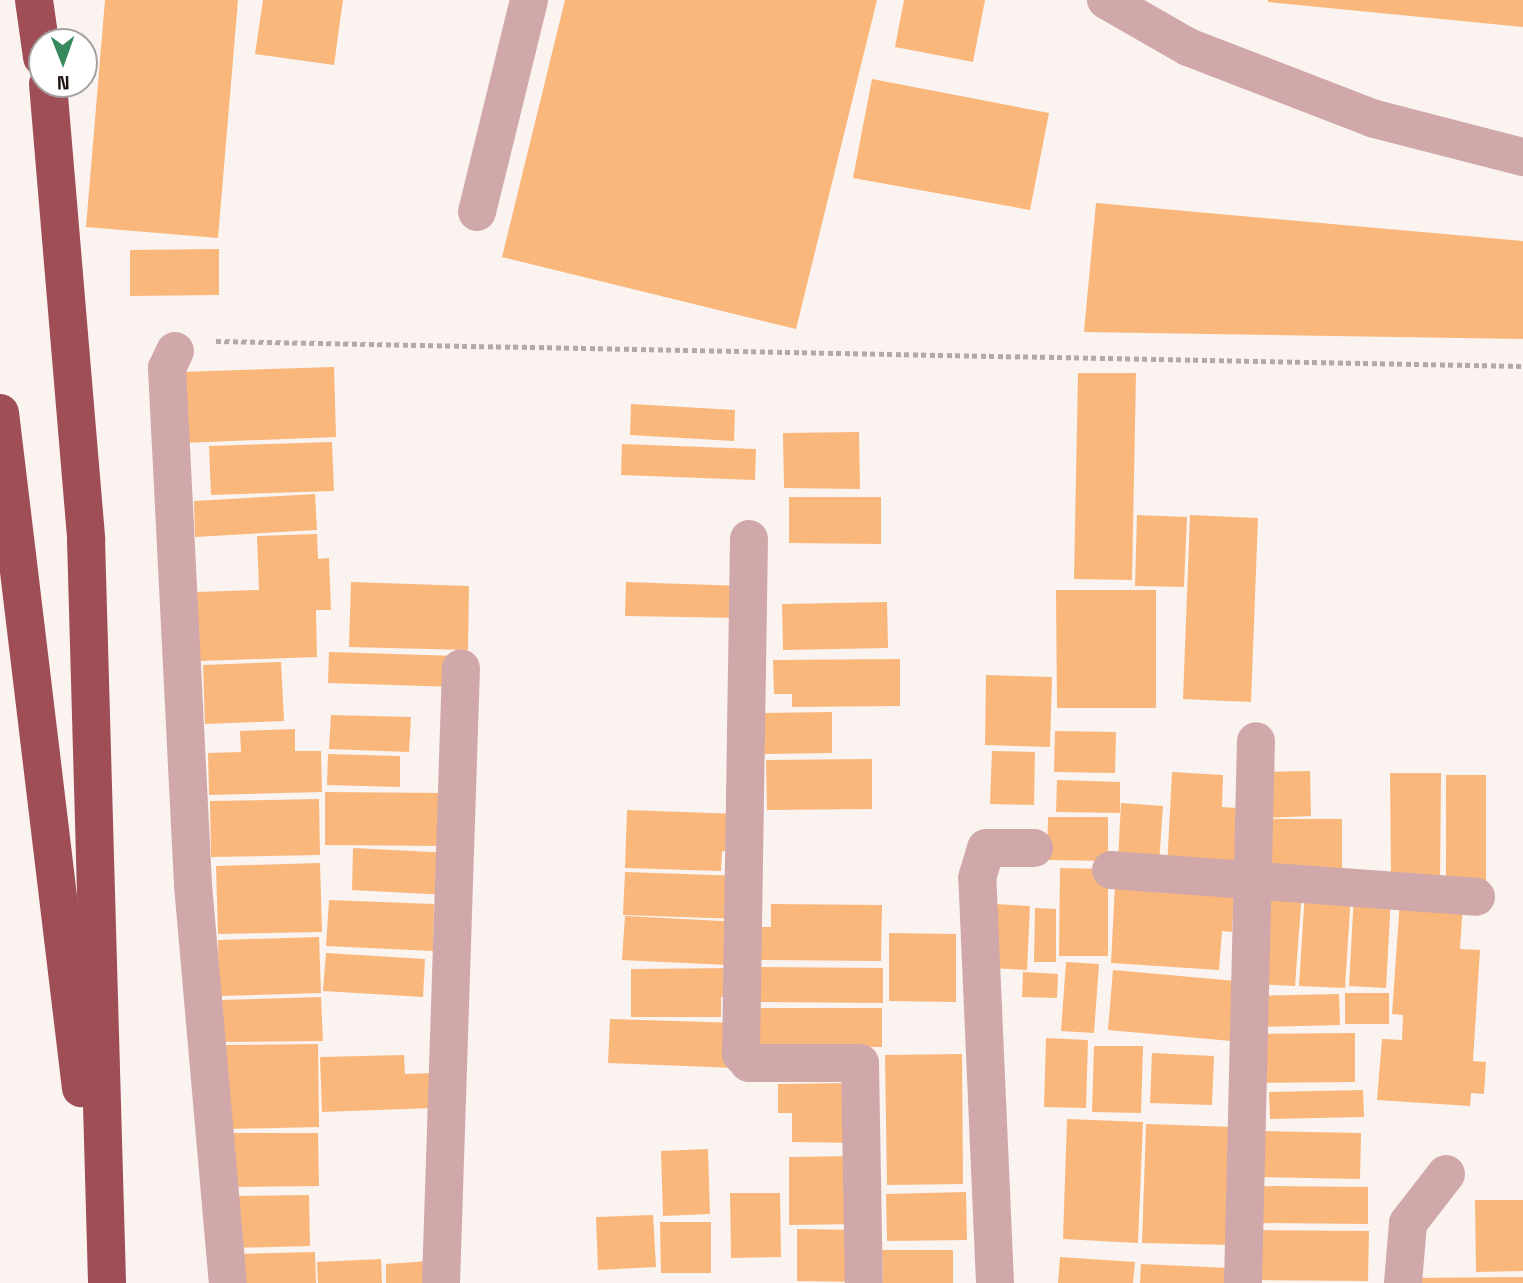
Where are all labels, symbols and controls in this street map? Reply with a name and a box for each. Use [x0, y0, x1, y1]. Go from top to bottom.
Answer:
north arrow [28, 28, 98, 98]
text: N [57, 70, 70, 95]

